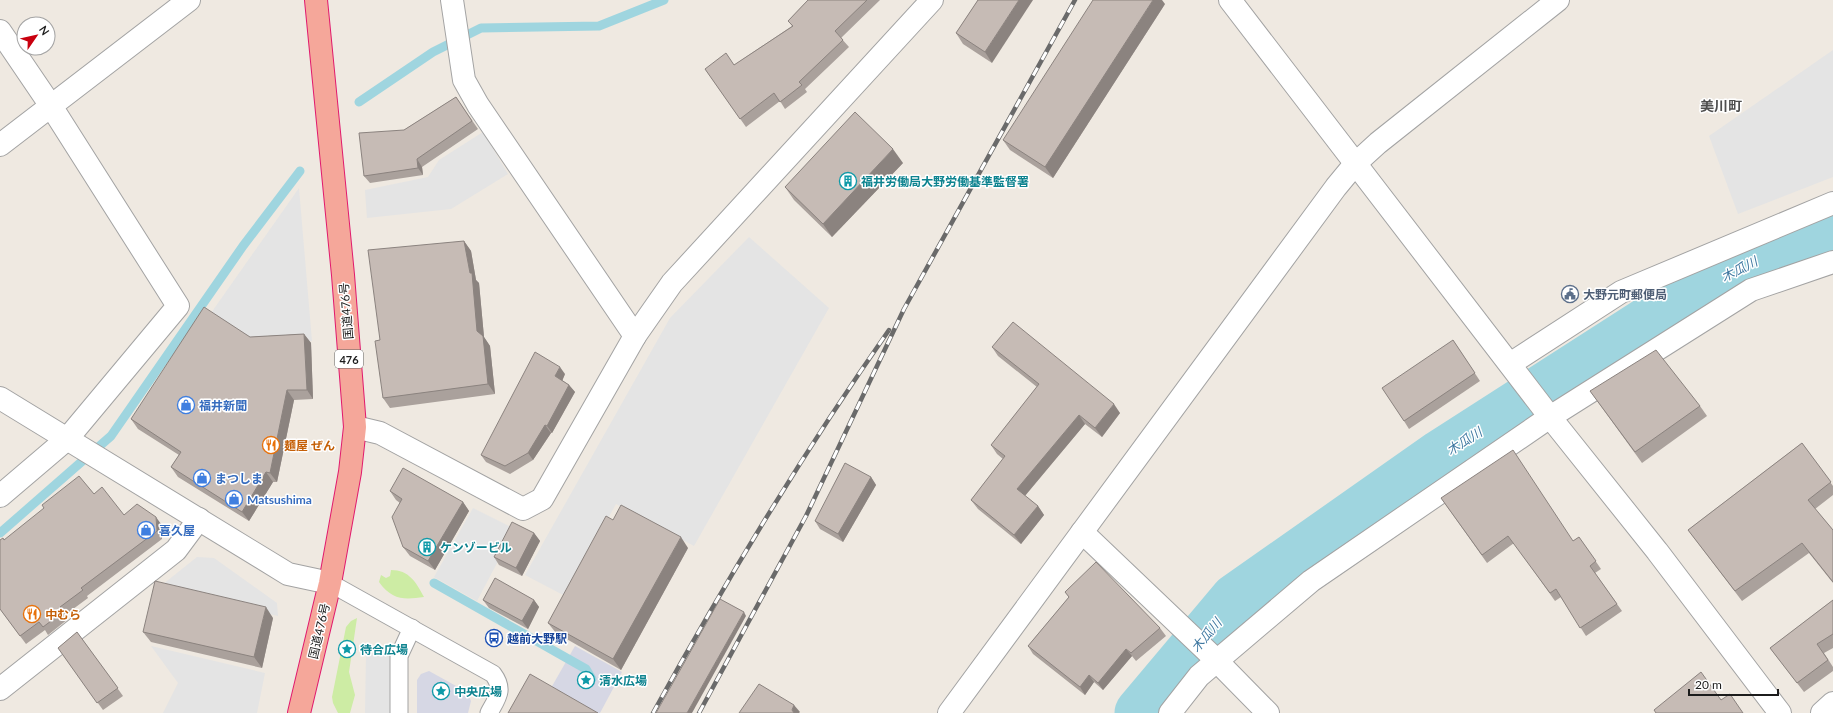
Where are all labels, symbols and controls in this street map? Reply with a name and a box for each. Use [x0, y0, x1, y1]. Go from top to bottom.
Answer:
north arrow [16, 16, 56, 56]
text: N [37, 23, 52, 37]
district label: 美川町 [1700, 97, 1742, 114]
building icon: 福井労働局大野労働基準監督署 [838, 171, 858, 191]
place label: 福井労働局大野労働基準監督署 [861, 174, 1029, 189]
water label: 木瓜川 [1718, 252, 1762, 285]
street label: 国道476号 [336, 282, 356, 340]
public building icon: 大野元町郵便局 [1560, 284, 1580, 304]
place label: 大野元町郵便局 [1583, 287, 1667, 302]
road number: 476 [335, 350, 363, 368]
shop icon: 福井新聞 [176, 395, 196, 415]
place label: 福井新聞 [199, 398, 247, 413]
water label: 木瓜川 [1443, 423, 1486, 458]
restaurant icon: 麺屋 ぜん [261, 435, 281, 455]
place label: 麺屋 ぜん [284, 438, 335, 453]
shop icon: まつしま [192, 468, 212, 488]
place label: まつしま [215, 471, 263, 486]
shop icon: Matsushima [224, 489, 244, 509]
place label: Matsushima [247, 492, 312, 507]
shop icon: 喜久屋 [136, 520, 156, 540]
place label: 喜久屋 [159, 523, 195, 538]
building icon: ケンゾービル [417, 537, 437, 557]
place label: ケンゾービル [440, 540, 512, 555]
street label: 国道476号 [305, 602, 333, 660]
restaurant icon: 中むら [22, 604, 42, 624]
place label: 中むら [45, 607, 81, 622]
water label: 木瓜川 [1187, 613, 1226, 655]
bus stop icon: 越前大野駅 [484, 628, 504, 648]
place label: 越前大野駅 [507, 631, 567, 646]
place icon: 待合広場 [337, 639, 357, 659]
place label: 待合広場 [360, 642, 408, 657]
place icon: 清水広場 [576, 670, 596, 690]
scale bar [1689, 671, 1778, 697]
place label: 清水広場 [599, 673, 647, 688]
text: 20 m [1695, 677, 1722, 692]
place icon: 中央広場 [431, 681, 451, 701]
place label: 中央広場 [454, 684, 502, 699]

